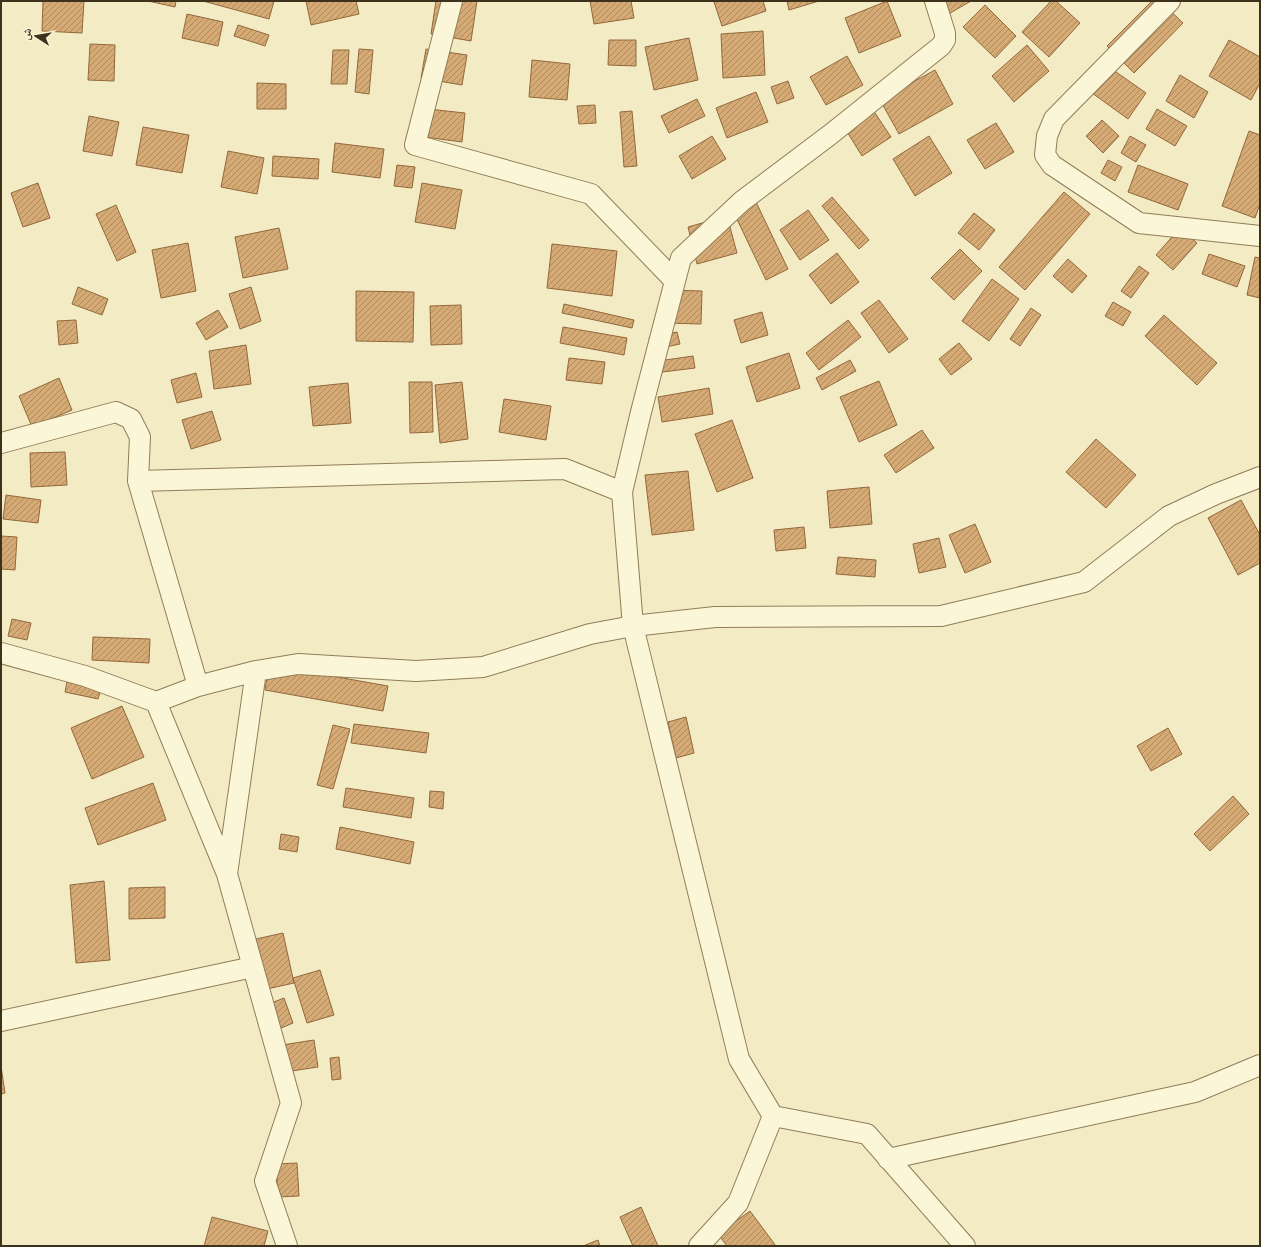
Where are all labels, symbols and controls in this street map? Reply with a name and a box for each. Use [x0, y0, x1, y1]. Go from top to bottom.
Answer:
north arrow [16, 16, 56, 56]
text: ش [18, 26, 35, 41]

